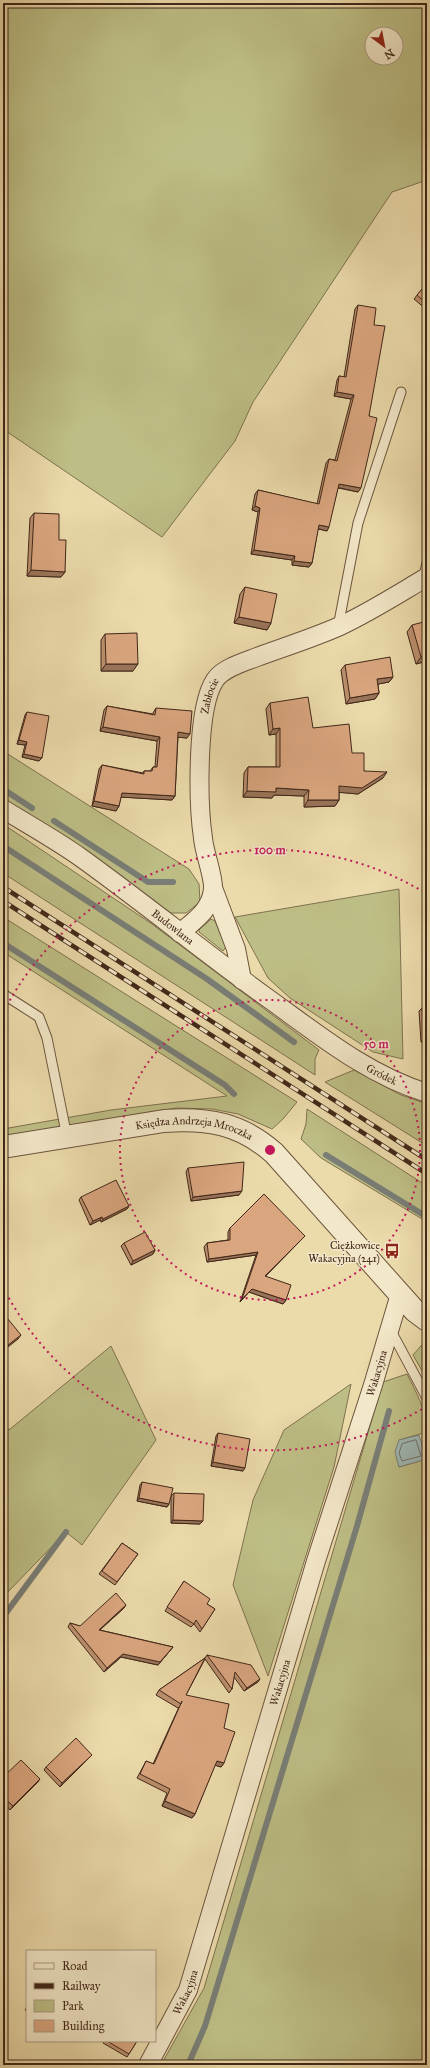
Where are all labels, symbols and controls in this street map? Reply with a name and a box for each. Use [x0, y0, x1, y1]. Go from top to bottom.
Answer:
north arrow [364, 26, 404, 66]
text: N [381, 46, 396, 62]
street label: Zabłocie [198, 675, 222, 715]
text: 100 m [254, 843, 287, 857]
street label: Budowlana [149, 907, 197, 947]
text: 50 m [363, 1037, 390, 1051]
street label: Gródek [364, 1061, 400, 1088]
street label: Księdza Andrzeja Mroczka [134, 1114, 256, 1143]
centre of rings [263, 1143, 277, 1157]
place label: Ciężkowice Wakacyjna (241) [308, 1239, 380, 1265]
bus stop icon: Ciężkowice Wakacyjna (241) [383, 1242, 401, 1260]
street label: Wakacyjna [363, 1348, 390, 1398]
street label: Wakacyjna [267, 1657, 293, 1707]
legend [26, 1950, 156, 2042]
text: Road [62, 1959, 88, 1973]
street label: Wakacyjna [170, 1968, 200, 2017]
text: Railway [62, 1979, 101, 1993]
text: Park [62, 1999, 84, 2013]
text: Building [62, 2019, 105, 2034]

